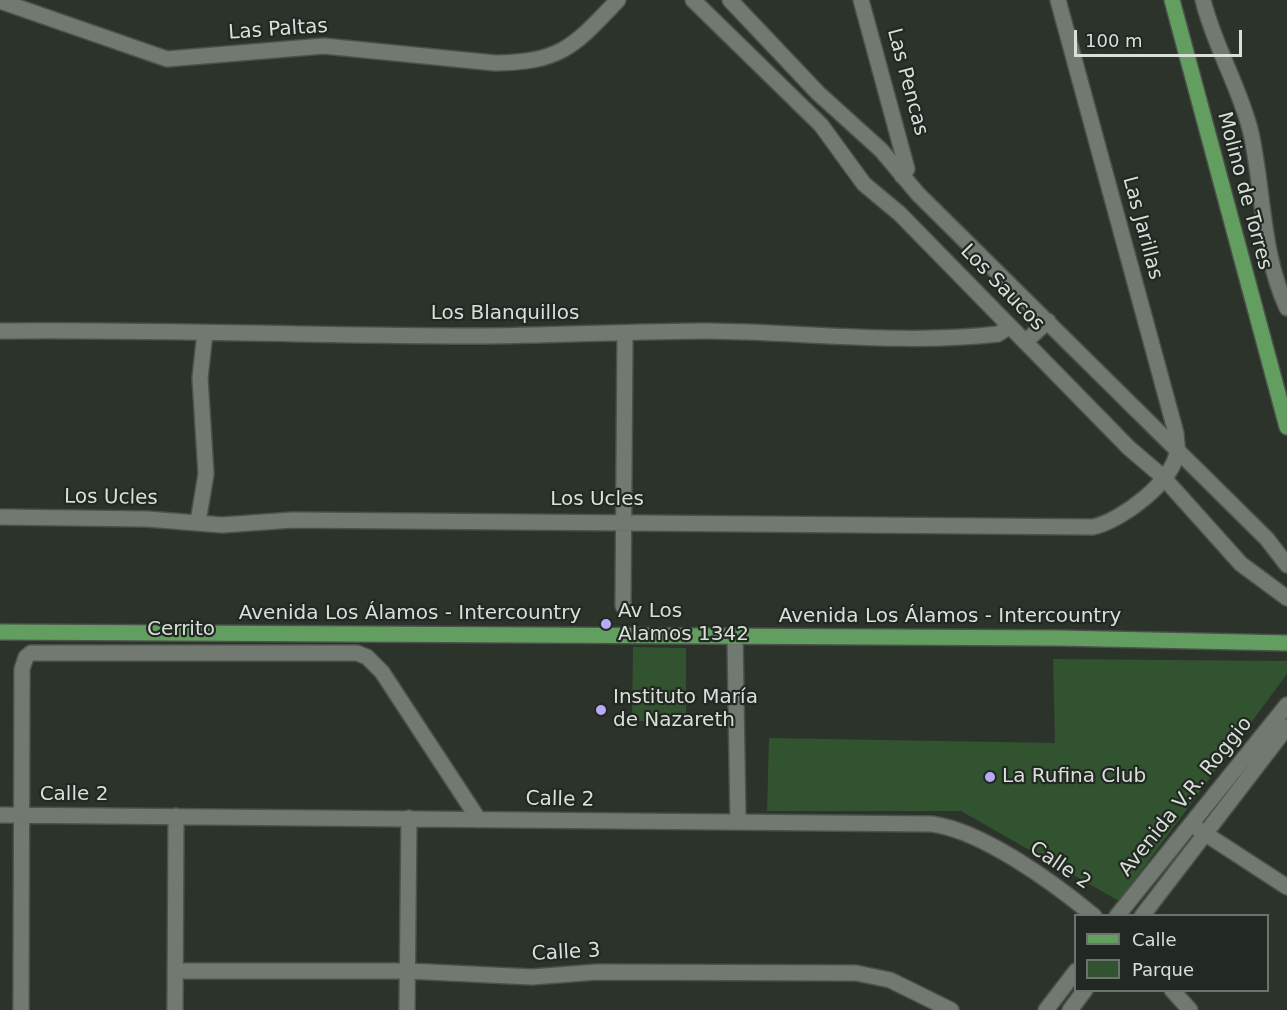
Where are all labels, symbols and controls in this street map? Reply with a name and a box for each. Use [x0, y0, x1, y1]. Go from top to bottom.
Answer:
street label: Las Paltas [227, 15, 329, 45]
scale bar [1077, 18, 1245, 56]
street label: Las Pencas [881, 26, 933, 138]
text: 100 m [1085, 30, 1143, 51]
street label: Molino de Torres [1211, 109, 1277, 273]
street label: Las Jarillas [1117, 174, 1167, 282]
street label: Los Saucos [955, 240, 1049, 336]
street label: Los Blanquillos [431, 302, 579, 326]
street label: Los Ucles [64, 485, 158, 511]
street label: Los Ucles [550, 488, 644, 512]
place label: Av Los Alamos 1342 [618, 600, 749, 647]
street label: Avenida Los Álamos - Intercountry [239, 602, 581, 626]
street label: Avenida Los Álamos - Intercountry [779, 605, 1121, 629]
marker: Av Los Alamos 1342 [599, 617, 613, 631]
street label: Cerrito [147, 618, 215, 642]
place label: Instituto María de Nazareth [613, 686, 758, 733]
marker: Instituto María de Nazareth [594, 703, 608, 717]
street label: Avenida V.R. Roggio [1114, 713, 1258, 881]
place label: La Rufina Club [1002, 765, 1146, 789]
marker: La Rufina Club [983, 770, 997, 784]
street label: Calle 2 [40, 783, 108, 807]
street label: Calle 2 [525, 787, 595, 813]
street label: Calle 2 [1025, 837, 1095, 895]
legend [1074, 914, 1269, 992]
text: Calle [1132, 929, 1177, 950]
street label: Calle 3 [531, 939, 601, 967]
text: Parque [1132, 959, 1194, 980]

